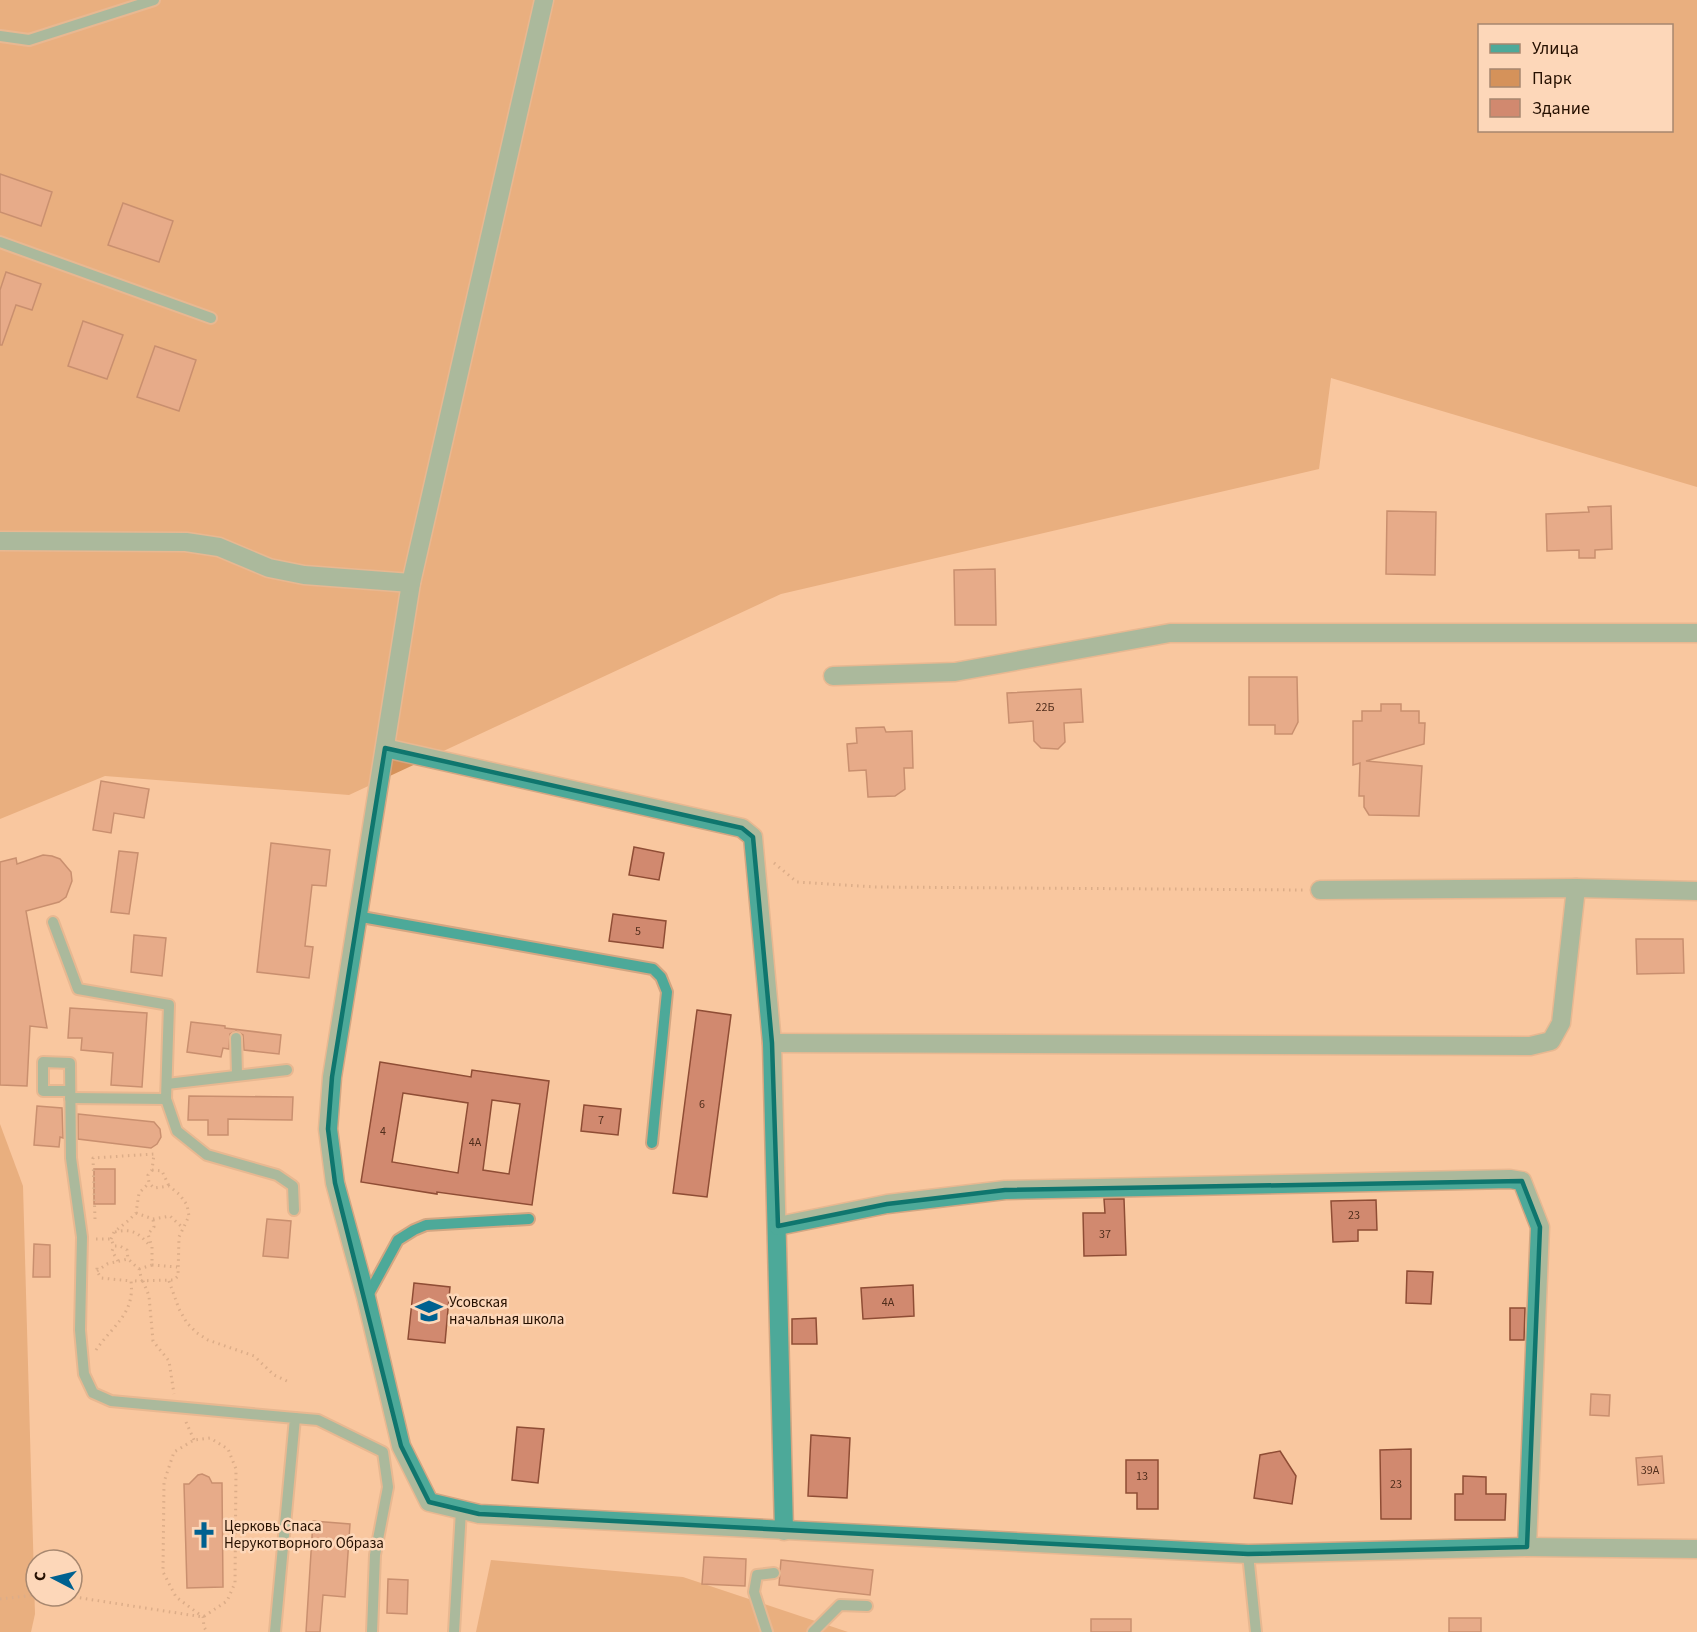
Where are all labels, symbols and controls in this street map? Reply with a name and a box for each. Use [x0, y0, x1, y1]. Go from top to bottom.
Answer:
legend [1478, 24, 1673, 132]
text: Улица [1532, 36, 1579, 61]
text: Парк [1532, 66, 1572, 91]
text: Здание [1532, 96, 1590, 121]
house number: 22Б [1036, 699, 1054, 716]
house number: 5 [635, 923, 641, 940]
house number: 6 [699, 1096, 705, 1113]
house number: 7 [598, 1112, 604, 1129]
house number: 4 [380, 1123, 386, 1140]
house number: 4А [469, 1134, 482, 1151]
house number: 23 [1348, 1207, 1360, 1224]
house number: 37 [1099, 1226, 1111, 1243]
place label: Усовская начальная школа [449, 1292, 564, 1330]
house number: 4А [882, 1294, 895, 1311]
school or university icon: Усовская начальная школа [414, 1296, 444, 1326]
house number: 39А [1641, 1462, 1660, 1479]
house number: 13 [1136, 1468, 1148, 1485]
house number: 23 [1390, 1476, 1402, 1493]
place label: Церковь Спаса Нерукотворного Образа [224, 1516, 384, 1554]
church icon: Церковь Спаса Нерукотворного Образа [189, 1520, 219, 1550]
north arrow [24, 1548, 84, 1608]
text: С [29, 1570, 52, 1582]

